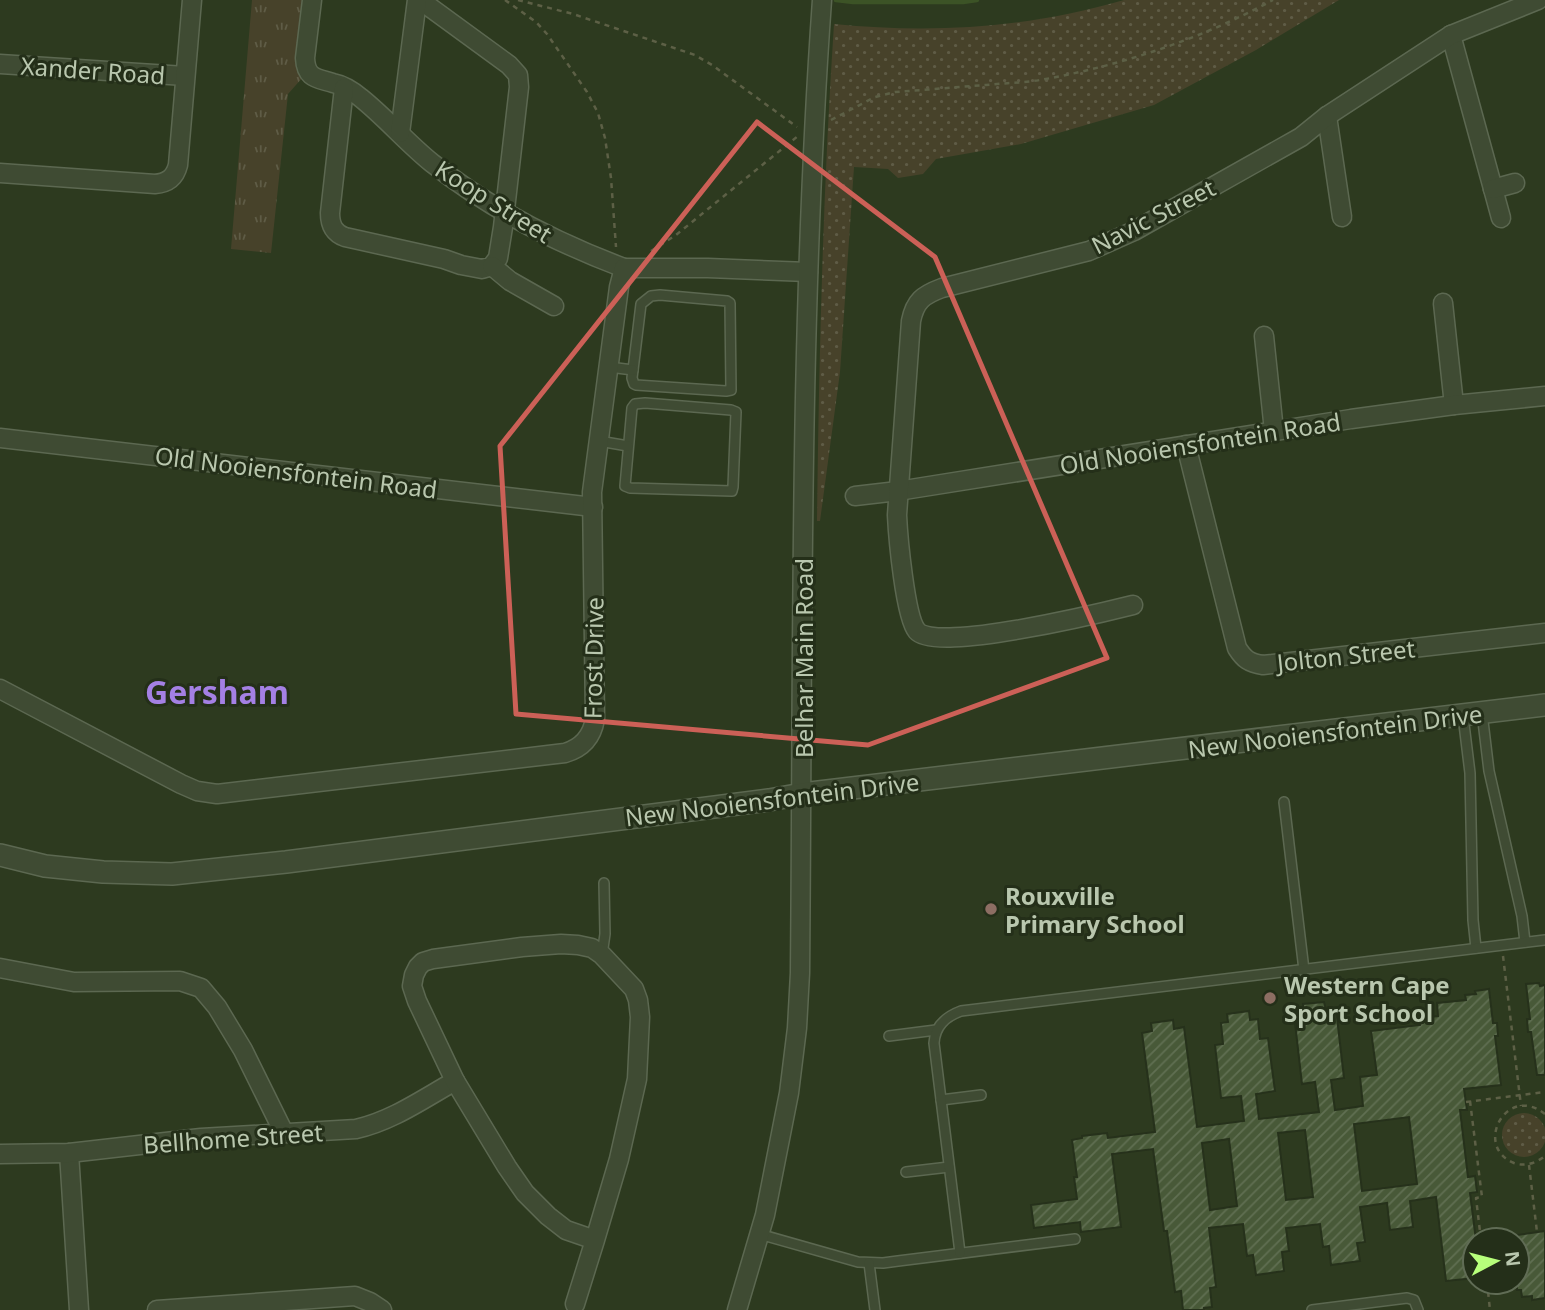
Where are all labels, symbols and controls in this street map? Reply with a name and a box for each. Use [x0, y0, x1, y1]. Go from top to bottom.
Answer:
street label: Xander Road [20, 49, 166, 91]
street label: Koop Street [429, 152, 559, 250]
street label: Navic Street [1085, 171, 1221, 261]
street label: Old Nooiensfontein Road [1057, 404, 1343, 482]
street label: Old Nooiensfontein Road [153, 438, 439, 506]
street label: Belhar Main Road [787, 558, 820, 758]
street label: Frost Drive [575, 597, 611, 719]
street label: Jolton Street [1273, 631, 1417, 679]
district label: Gersham [145, 670, 289, 713]
street label: New Nooiensfontein Drive [1186, 697, 1484, 765]
street label: New Nooiensfontein Drive [623, 765, 921, 833]
place label: Rouxville Primary School [1005, 879, 1185, 940]
marker: Rouxville Primary School [983, 901, 999, 917]
place label: Western Cape Sport School [1284, 968, 1450, 1029]
marker: Western Cape Sport School [1262, 990, 1278, 1006]
street label: Bellhome Street [142, 1115, 324, 1161]
north arrow [1461, 1226, 1531, 1296]
text: N [1499, 1250, 1527, 1268]

